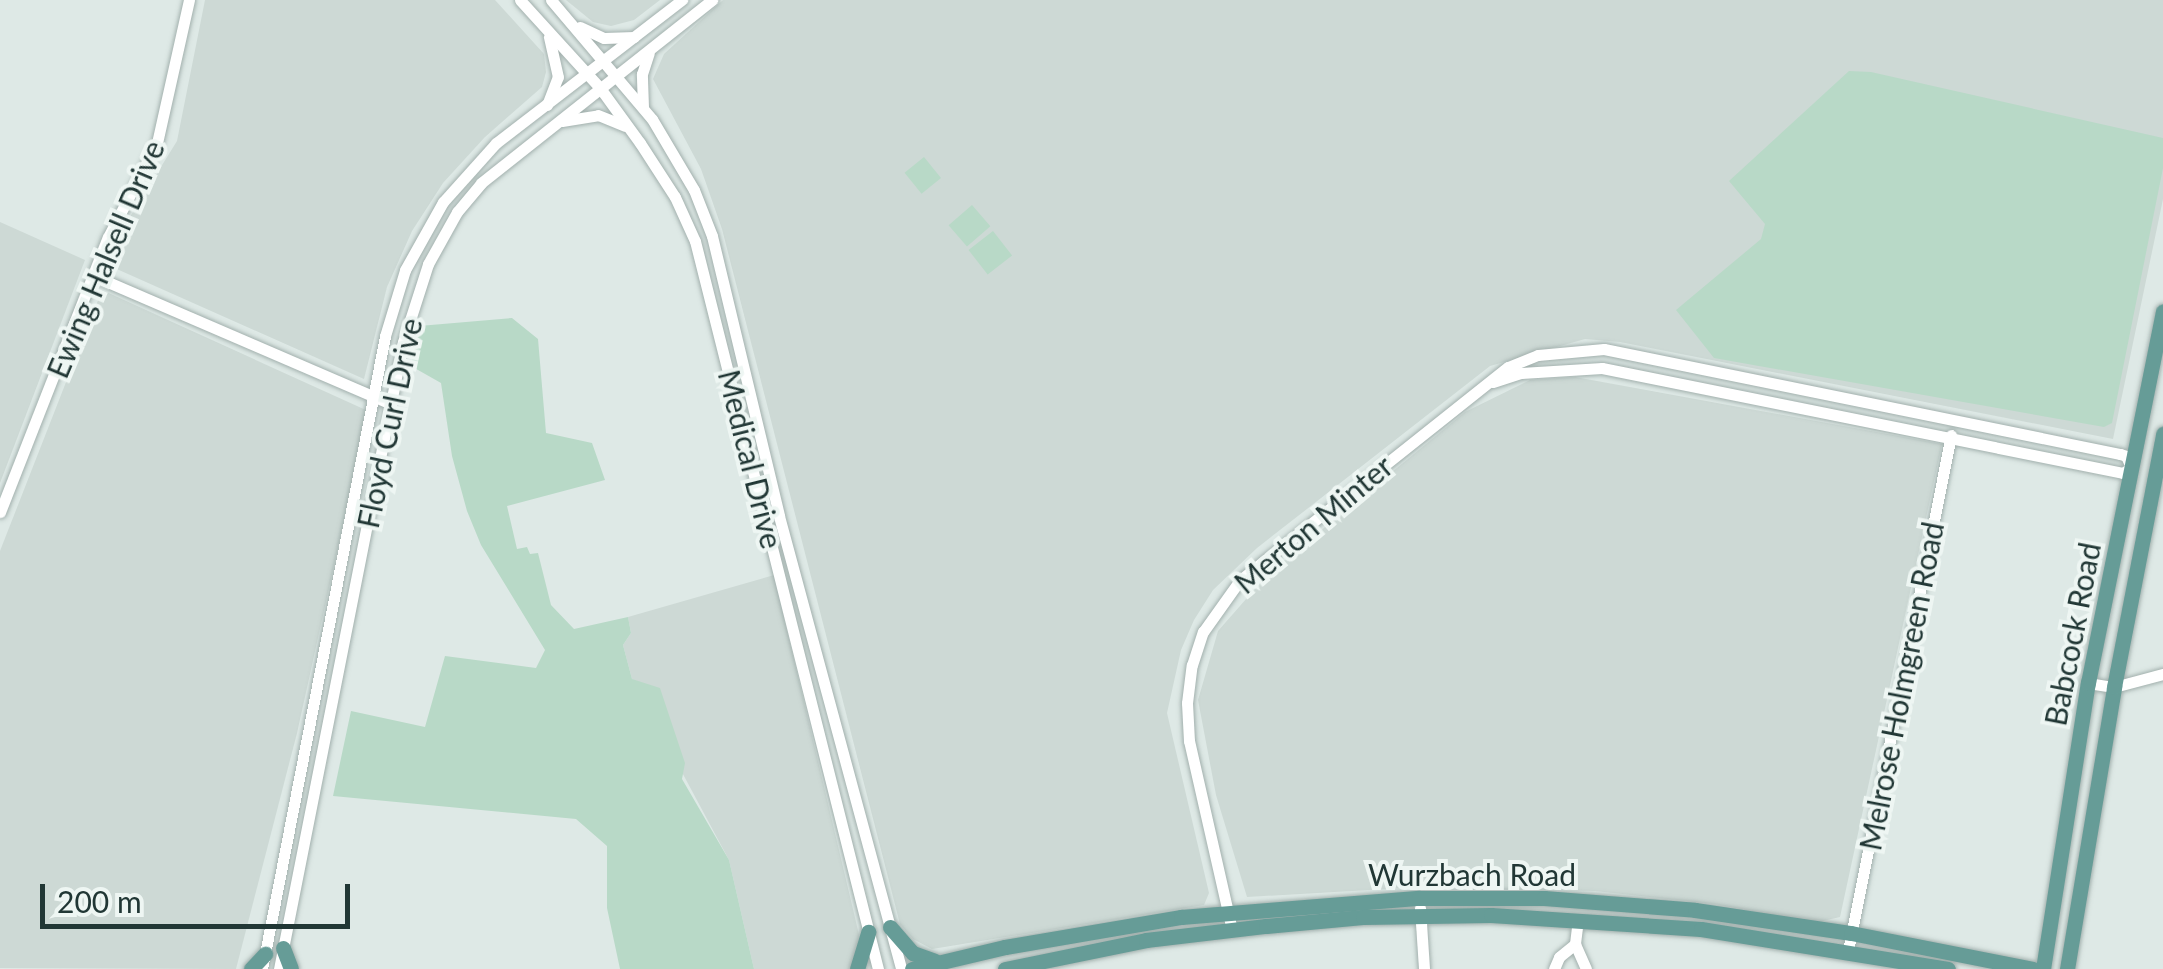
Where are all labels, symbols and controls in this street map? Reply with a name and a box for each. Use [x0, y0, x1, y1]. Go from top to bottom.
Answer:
street label: Ewing Halsell Drive [39, 135, 171, 383]
street label: Floyd Curl Drive [349, 315, 429, 531]
street label: Medical Drive [711, 366, 791, 552]
street label: Merton Minter [1227, 448, 1399, 600]
street label: Melrose Holmgreen Road [1851, 519, 1951, 853]
street label: Babcock Road [2037, 539, 2107, 729]
street label: Wurzbach Road [1368, 856, 1576, 892]
scale bar [45, 864, 355, 926]
text: 200 m [57, 883, 142, 919]

